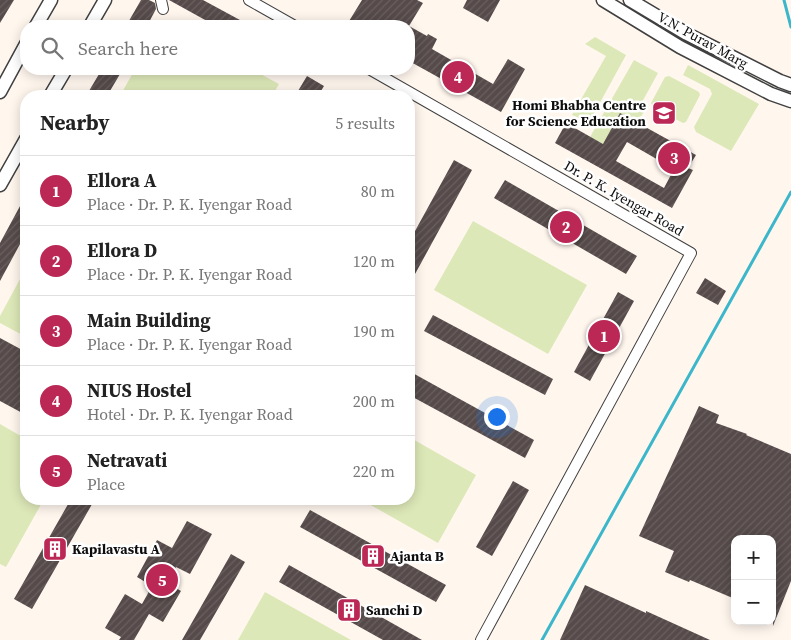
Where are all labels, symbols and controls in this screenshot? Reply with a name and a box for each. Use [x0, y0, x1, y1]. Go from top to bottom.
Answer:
street label: V.N. Purav Marg [654, 7, 752, 73]
search box [20, 20, 415, 75]
icon: search [38, 34, 66, 62]
text: Search here [78, 35, 178, 61]
pin: 4 [442, 58, 474, 96]
place label: Homi Bhabha Centre for Science Education [506, 95, 646, 131]
school or university icon: Homi Bhabha Centre for Science Education [651, 100, 677, 126]
text: Nearby [40, 108, 110, 137]
text: 5 results [335, 112, 395, 134]
pin: 3 [658, 139, 690, 177]
street label: Dr. P. K. Iyengar Road [560, 155, 688, 241]
text: Ellora A [87, 167, 157, 193]
text: 1 [52, 180, 60, 202]
text: 80 m [361, 180, 395, 202]
text: Place · Dr. P. K. Iyengar Road [87, 193, 292, 215]
pin: 2 [550, 208, 582, 246]
text: Ellora D [87, 237, 157, 263]
text: 2 [52, 250, 60, 272]
text: 120 m [353, 250, 395, 272]
text: Place · Dr. P. K. Iyengar Road [87, 263, 292, 285]
text: Main Building [87, 307, 211, 333]
pin: 1 [588, 317, 620, 355]
text: 3 [52, 320, 60, 342]
text: 190 m [353, 320, 395, 342]
text: Place · Dr. P. K. Iyengar Road [87, 333, 292, 355]
text: NIUS Hostel [87, 377, 192, 403]
text: 4 [52, 390, 60, 412]
text: 200 m [353, 390, 395, 412]
text: Hotel · Dr. P. K. Iyengar Road [87, 403, 293, 425]
your location [484, 404, 510, 430]
text: Netravati [87, 447, 167, 473]
text: 5 [52, 460, 60, 482]
text: 220 m [353, 460, 395, 482]
text: Place [87, 473, 125, 495]
map controls [731, 535, 776, 625]
button: + [731, 535, 776, 580]
building icon: Kapilavastu A [42, 536, 68, 562]
place label: Kapilavastu A [72, 539, 160, 559]
building icon: Ajanta B [360, 543, 386, 569]
place label: Ajanta B [390, 546, 444, 566]
pin: 5 [146, 561, 178, 599]
button: − [731, 580, 776, 625]
building icon: Sanchi D [336, 597, 362, 623]
place label: Sanchi D [366, 600, 423, 620]

